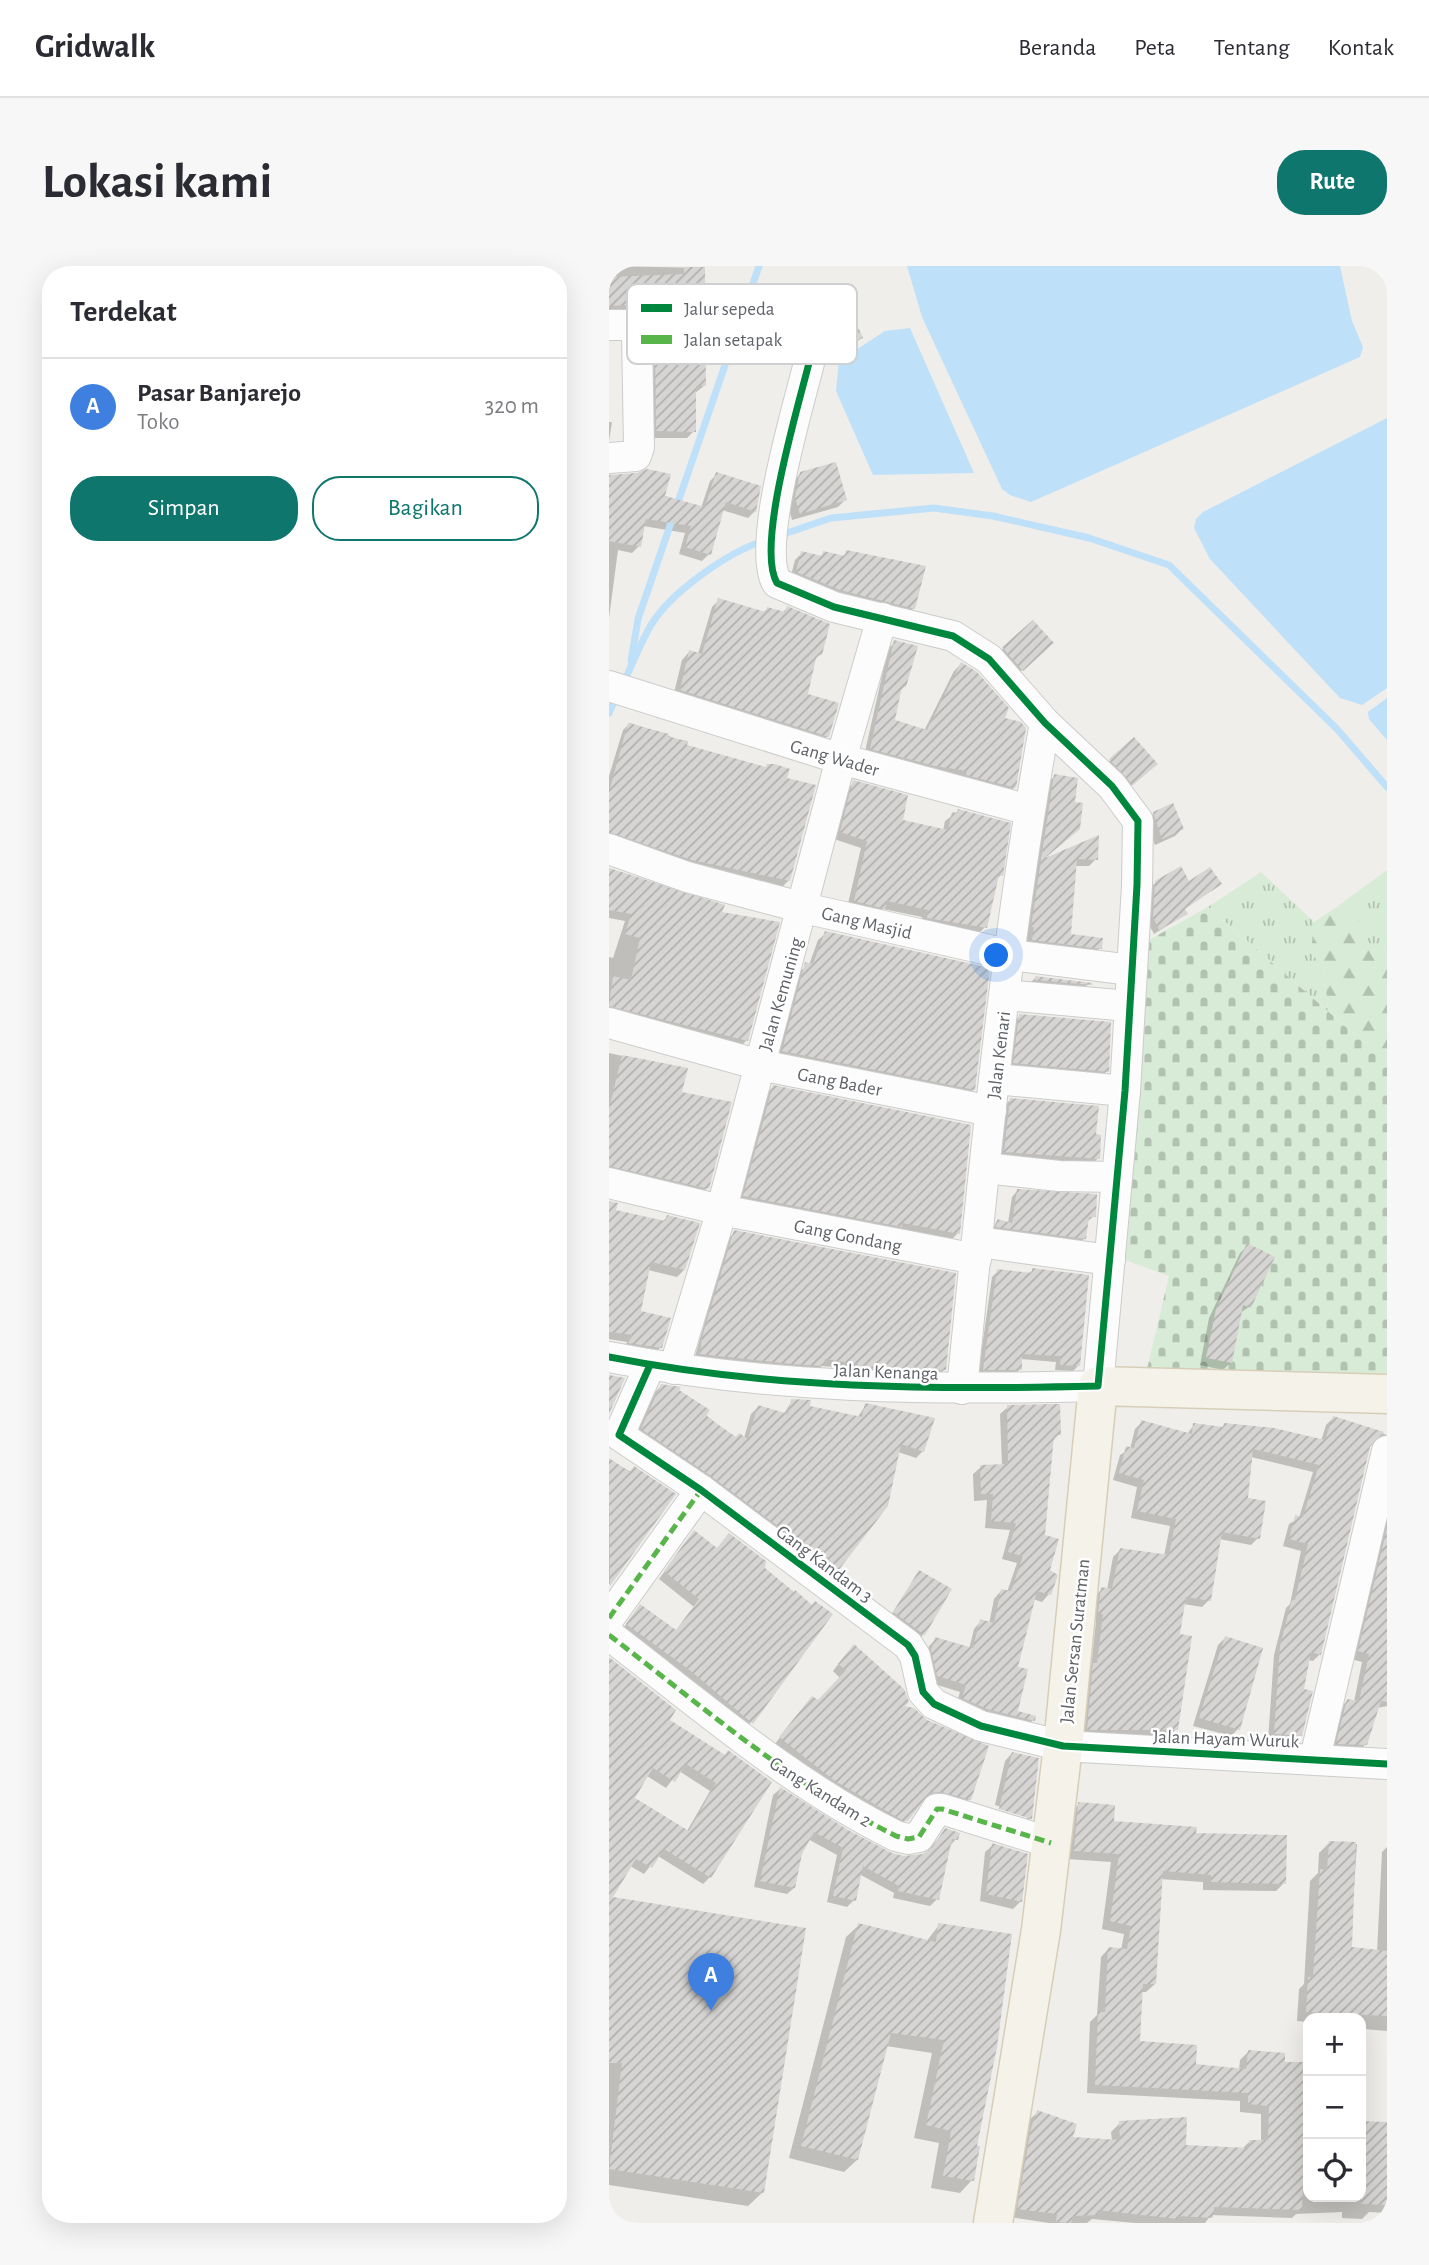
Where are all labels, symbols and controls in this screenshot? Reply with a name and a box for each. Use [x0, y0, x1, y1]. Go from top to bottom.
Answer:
text: Gridwalk [35, 31, 155, 64]
text: Beranda [1018, 36, 1096, 60]
text: Peta [1134, 36, 1176, 60]
text: Tentang [1214, 36, 1290, 60]
text: Kontak [1328, 36, 1394, 60]
button: Rute [1277, 150, 1387, 215]
text: Lokasi kami [42, 158, 272, 207]
legend [627, 284, 857, 364]
text: Terdekat [70, 297, 177, 327]
text: Jalur sepeda [684, 300, 775, 319]
text: Jalan setapak [684, 331, 783, 350]
text: Pasar Banjarejo [137, 380, 301, 406]
text: A [86, 395, 100, 418]
text: 320 m [485, 395, 539, 418]
text: Toko [137, 411, 179, 434]
button: Simpan [70, 476, 298, 541]
button: Bagikan [312, 476, 539, 541]
street label: Gang Wader [788, 737, 881, 780]
street label: Gang Masjid [820, 904, 914, 943]
street label: Jalan Kemuning [756, 935, 807, 1053]
your location [979, 938, 1013, 972]
street label: Jalan Kenari [985, 1010, 1014, 1100]
street label: Gang Bader [796, 1065, 884, 1100]
street label: Gang Gondang [792, 1217, 904, 1256]
street label: Jalan Kenanga [833, 1361, 939, 1384]
street label: Gang Kandam 3 [772, 1522, 876, 1606]
street label: Jalan Sersan Suratman [1057, 1558, 1094, 1724]
street label: Jalan Hayam Wuruk [1152, 1727, 1300, 1752]
street label: Gang Kandam 2 [766, 1753, 875, 1831]
pin: A [688, 1953, 734, 2011]
map controls [1303, 2013, 1366, 2202]
button: + [1303, 2013, 1366, 2076]
button: − [1303, 2076, 1366, 2139]
button: locate [1303, 2139, 1366, 2202]

